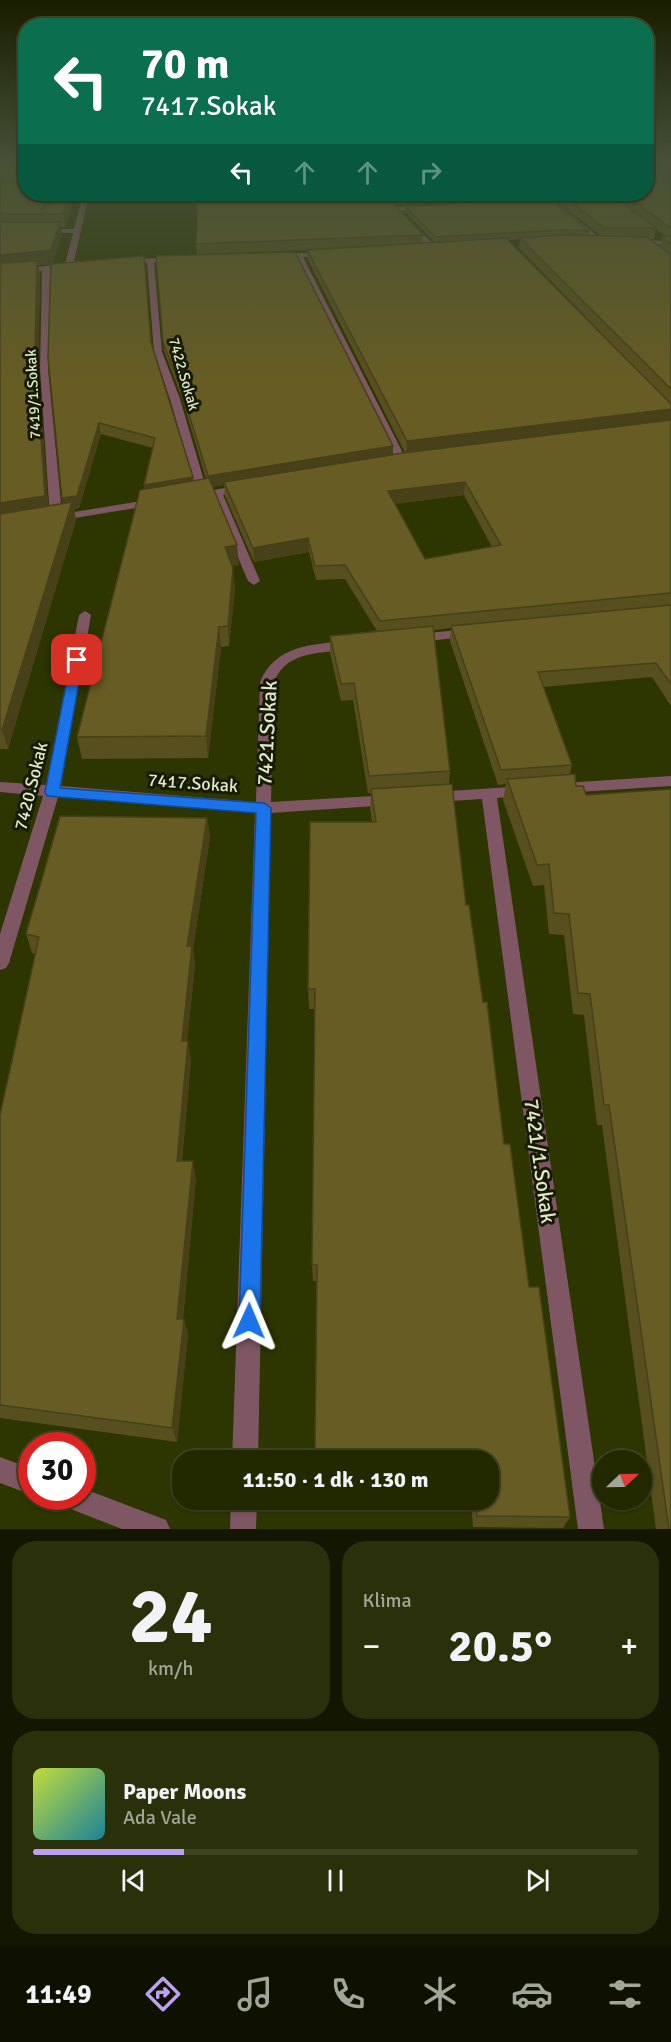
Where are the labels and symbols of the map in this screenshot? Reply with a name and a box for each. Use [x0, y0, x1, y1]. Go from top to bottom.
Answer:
street label: 7422.Sokak [165, 335, 203, 413]
street label: 7419/1.Sokak [22, 348, 44, 439]
pin [51, 634, 102, 685]
street label: 7421.Sokak [251, 679, 283, 786]
street label: 7420.Sokak [9, 740, 53, 832]
street label: 7417.Sokak [147, 769, 239, 797]
street label: 7421/1.Sokak [518, 1097, 562, 1225]
position arrow [217, 1289, 281, 1353]
speed limit sign: 30 [18, 1432, 96, 1510]
north arrow [592, 1450, 652, 1510]

